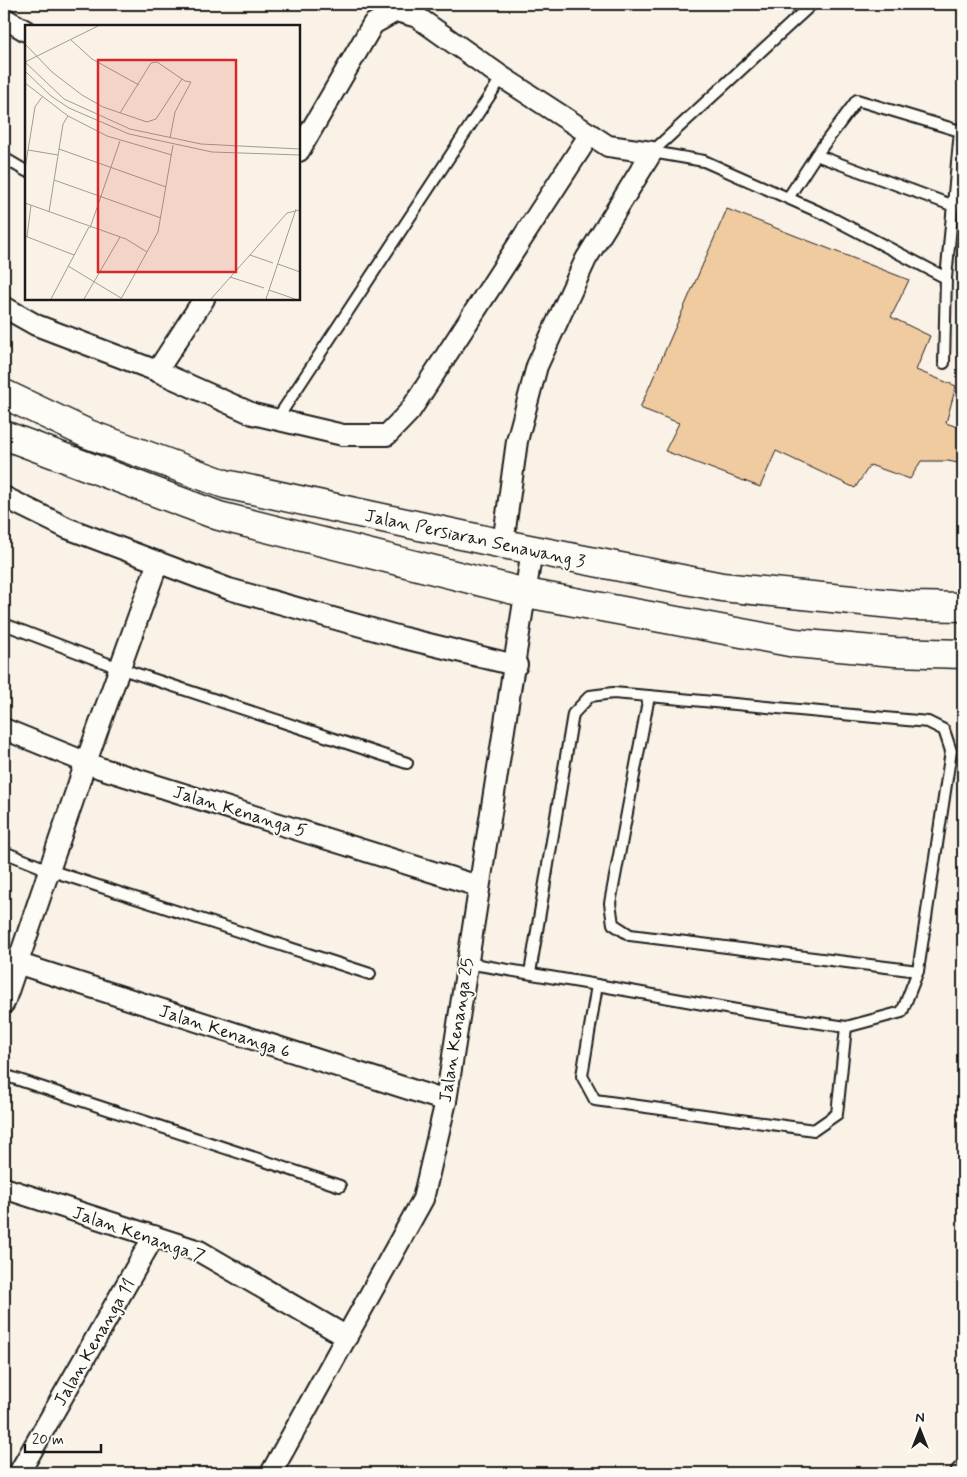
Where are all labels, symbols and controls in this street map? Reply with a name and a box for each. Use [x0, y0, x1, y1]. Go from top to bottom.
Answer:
inset map [25, 25, 300, 300]
street label: Jalan Persiaran Senawang 3 [362, 504, 587, 574]
street label: Jalan Kenanga 5 [170, 780, 310, 844]
street label: Jalan Kenanga 25 [434, 956, 480, 1104]
street label: Jalan Kenanga 6 [156, 999, 294, 1065]
street label: Jalan Kenanga 7 [69, 1201, 208, 1269]
street label: Jalan Kenanga 11 [49, 1274, 141, 1411]
north arrow [894, 1404, 944, 1454]
text: N [915, 1409, 925, 1427]
scale bar [25, 1422, 101, 1454]
text: 20 m [32, 1430, 64, 1450]

